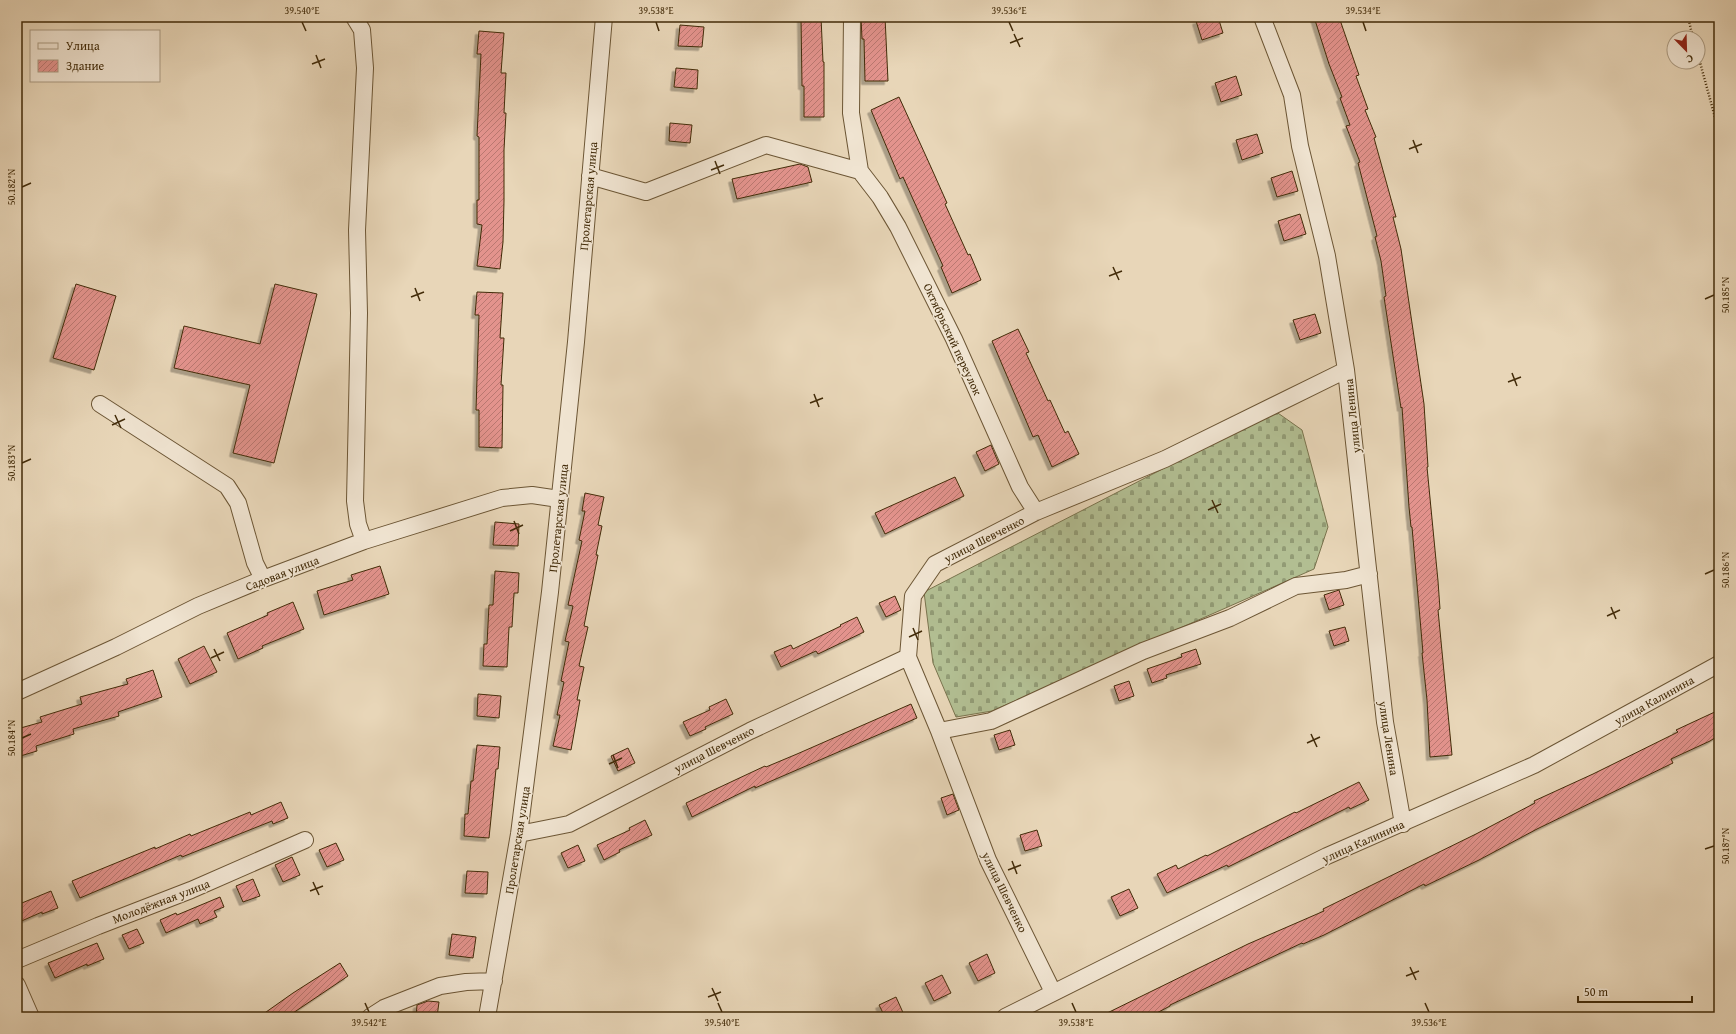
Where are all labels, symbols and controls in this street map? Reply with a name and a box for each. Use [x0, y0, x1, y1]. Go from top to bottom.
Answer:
text: 39.540°E [284, 3, 320, 18]
text: 39.538°E [638, 3, 674, 18]
text: 39.536°E [991, 3, 1027, 18]
text: 39.534°E [1345, 3, 1381, 18]
legend [30, 30, 160, 82]
north arrow [1666, 30, 1706, 70]
text: Улица [66, 37, 100, 54]
text: С [1684, 51, 1696, 68]
text: Здание [66, 57, 105, 74]
street label: Пролетарская улица [575, 141, 601, 251]
text: 50.182°N [4, 168, 19, 205]
text: 50.185°N [1718, 276, 1733, 313]
street label: Октябрьский переулок [920, 280, 987, 398]
street label: улица Ленина [1340, 378, 1364, 455]
text: 50.183°N [4, 444, 19, 481]
street label: Пролетарская улица [544, 463, 572, 573]
street label: улица Шевченко [940, 511, 1027, 567]
street label: Садовая улица [243, 551, 322, 595]
text: 50.186°N [1718, 551, 1733, 588]
street label: улица Калинина [1610, 671, 1697, 729]
street label: улица Ленина [1375, 699, 1403, 777]
text: 50.184°N [4, 719, 19, 756]
street label: улица Шевченко [670, 721, 757, 777]
street label: Пролетарская улица [500, 785, 534, 895]
street label: улица Калинина [1318, 815, 1407, 867]
text: 50.187°N [1718, 827, 1733, 864]
street label: улица Шевченко [978, 848, 1032, 935]
street label: Молодёжная улица [110, 875, 212, 927]
scale bar [1578, 978, 1692, 1004]
text: 50 m [1584, 983, 1608, 1000]
text: 39.542°E [351, 1015, 387, 1030]
text: 39.540°E [704, 1015, 740, 1030]
text: 39.538°E [1058, 1015, 1094, 1030]
text: 39.536°E [1411, 1015, 1447, 1030]

